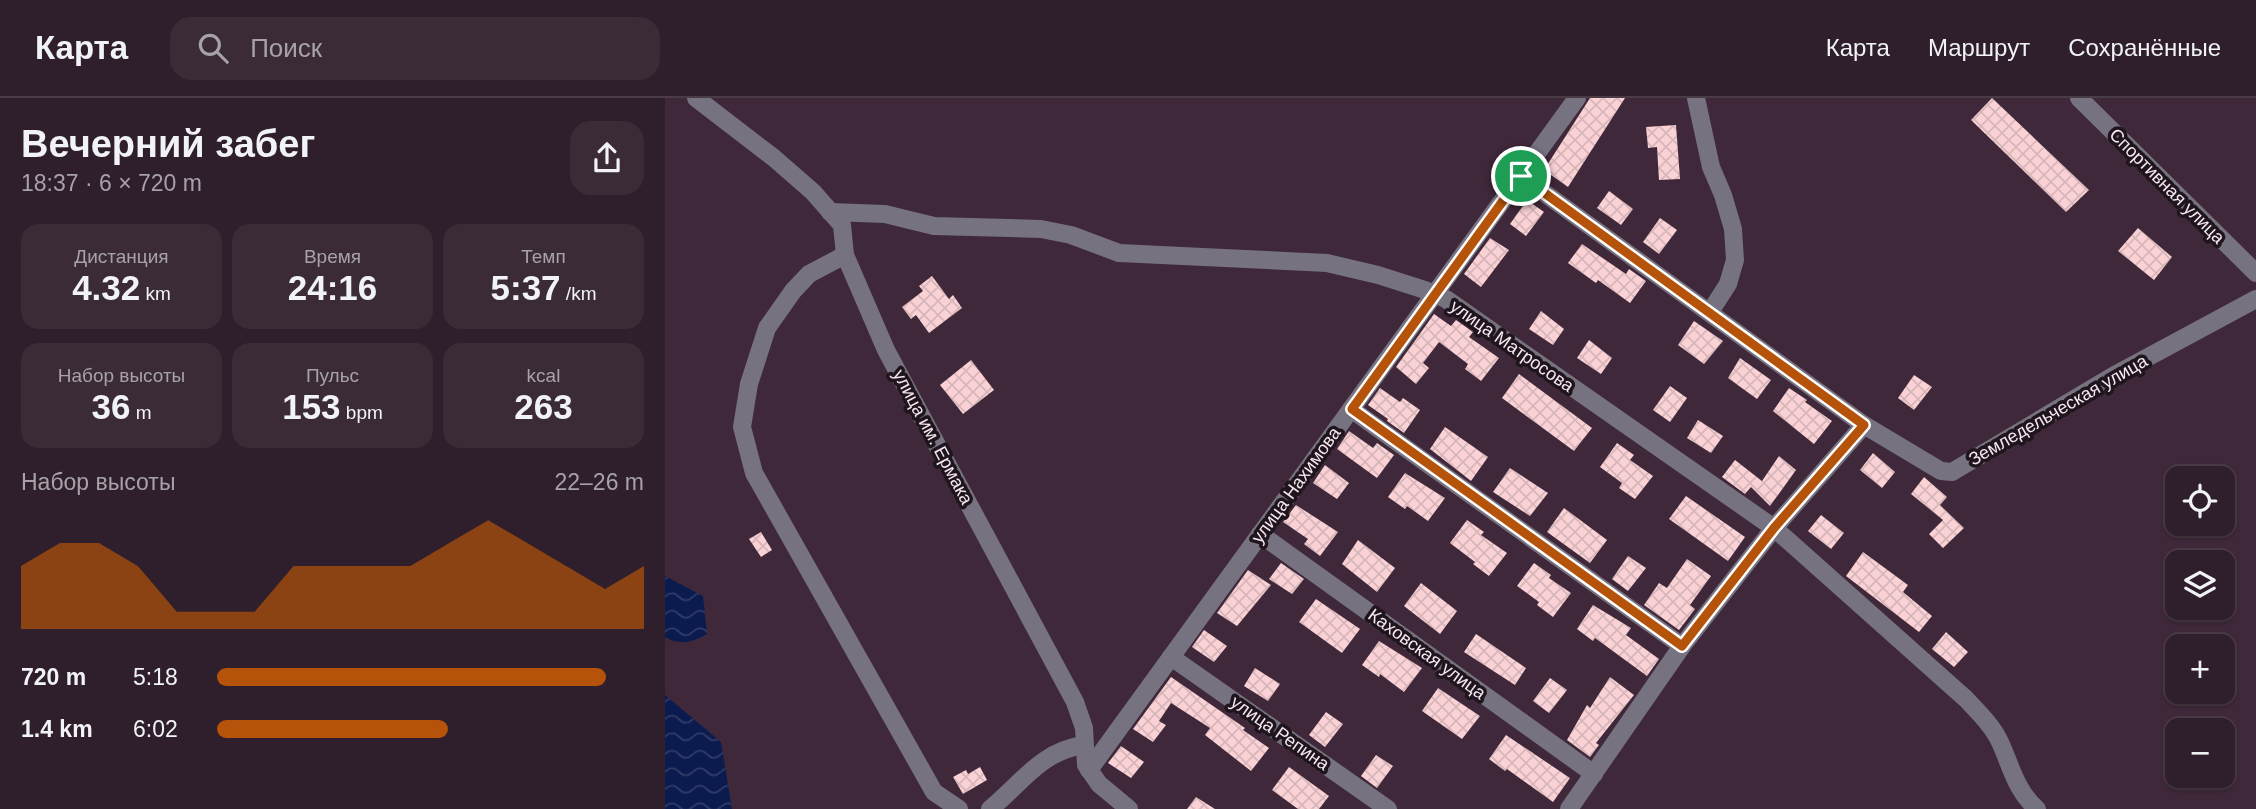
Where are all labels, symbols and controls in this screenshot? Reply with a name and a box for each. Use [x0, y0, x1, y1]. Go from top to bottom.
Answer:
search box [170, 17, 660, 80]
text: Карта [35, 29, 128, 66]
icon: search [194, 29, 232, 67]
text: Поиск [250, 33, 322, 63]
text: Карта [1826, 34, 1890, 61]
text: Маршрут [1928, 34, 2030, 61]
text: Сохранённые [2068, 34, 2221, 61]
button: share [570, 121, 644, 195]
text: Вечерний забег [21, 123, 315, 165]
street label: Спортивная улица [2105, 124, 2229, 248]
pin [1491, 146, 1551, 206]
icon: arrive [1502, 157, 1540, 195]
text: 18:37 · 6 × 720 m [21, 170, 202, 196]
text: Дистанция [74, 246, 169, 267]
text: Время [304, 246, 361, 267]
text: Темп [521, 246, 566, 267]
text: 4.32 [72, 268, 140, 307]
text: 24:16 [288, 268, 377, 307]
text: 5:37 [491, 268, 561, 307]
text: km [140, 283, 171, 304]
text: /km [561, 283, 596, 304]
street label: улица Матросова [1446, 296, 1578, 397]
street label: Земледельческая улица [1965, 350, 2152, 469]
text: Набор высоты [58, 365, 185, 386]
text: Пульс [306, 365, 359, 386]
text: kcal [527, 365, 560, 386]
street label: улица им. Ермака [889, 366, 977, 509]
text: 36 [91, 387, 130, 426]
text: 153 [282, 387, 341, 426]
text: 263 [514, 387, 573, 426]
text: m [130, 402, 152, 423]
text: bpm [341, 402, 383, 423]
street label: улица Нахимова [1247, 422, 1345, 547]
map controls [2165, 466, 2235, 788]
button: locate [2165, 466, 2235, 536]
text: Набор высоты [21, 469, 175, 495]
text: 22–26 m [554, 469, 644, 495]
button: layers [2165, 550, 2235, 620]
street label: Каховская улица [1364, 605, 1490, 704]
button: + [2165, 634, 2235, 704]
text: 720 m [21, 664, 86, 690]
text: 5:18 [133, 664, 178, 690]
street label: улица Репина [1227, 692, 1334, 775]
text: 1.4 km [21, 716, 93, 742]
text: 6:02 [133, 716, 178, 742]
button: − [2165, 718, 2235, 788]

